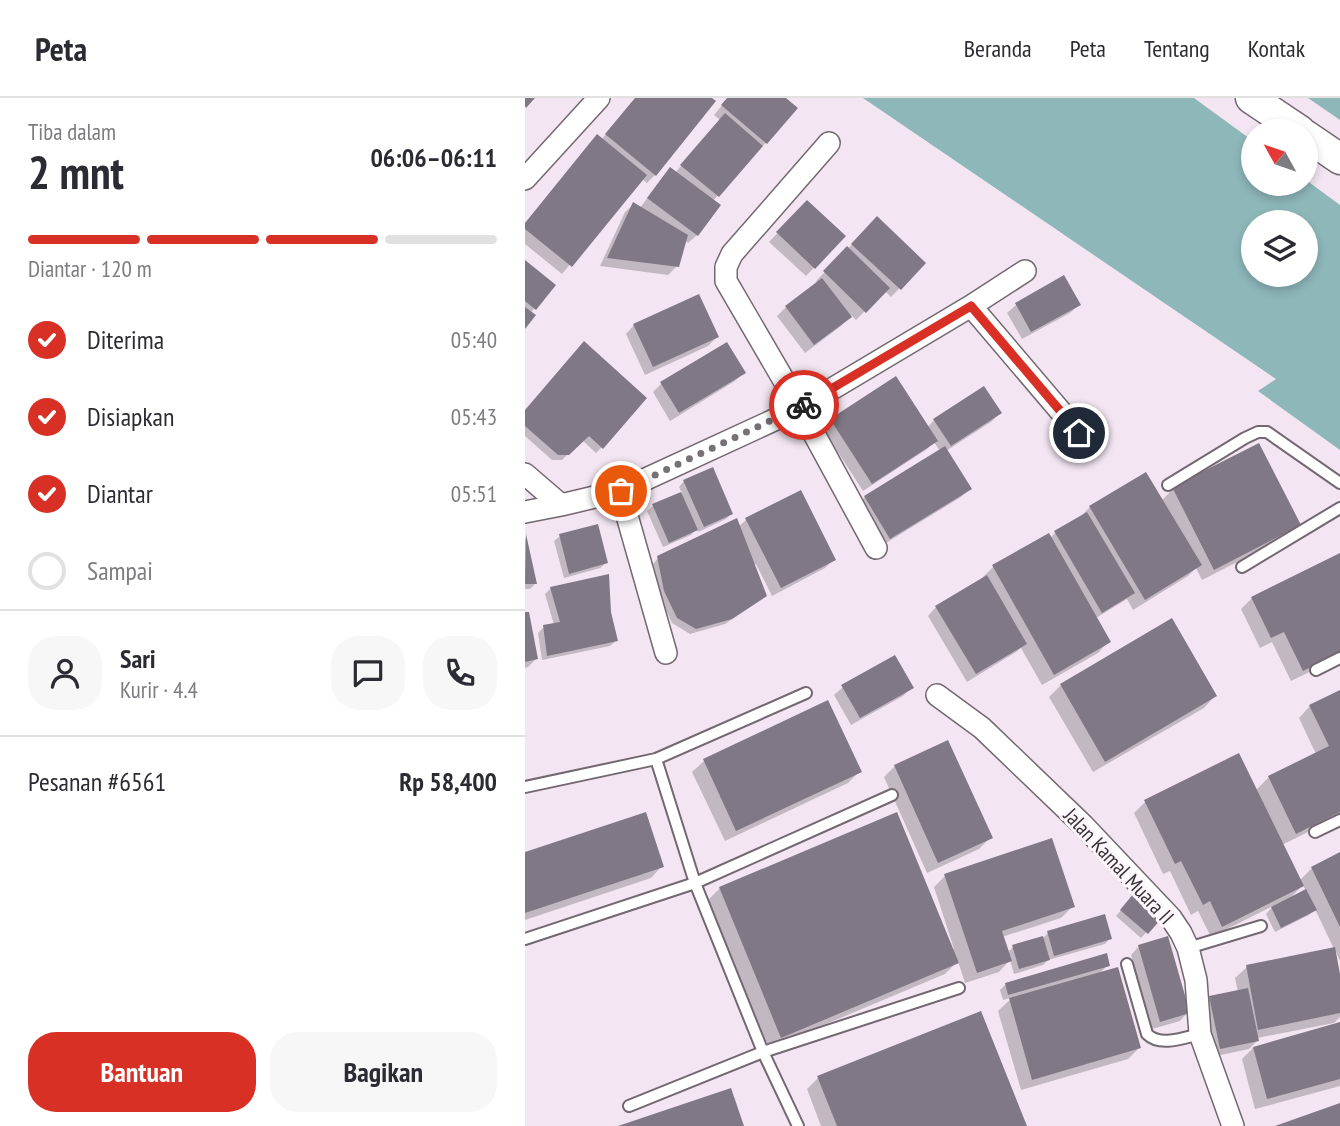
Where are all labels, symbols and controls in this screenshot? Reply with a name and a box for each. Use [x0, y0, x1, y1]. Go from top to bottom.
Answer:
text: Peta [35, 27, 87, 70]
text: Beranda [964, 33, 1032, 64]
text: Peta [1070, 33, 1106, 64]
text: Tentang [1144, 33, 1210, 64]
text: Kontak [1248, 33, 1305, 64]
text: Tiba dalam [28, 117, 116, 146]
north arrow [1241, 119, 1318, 196]
map controls [1241, 119, 1318, 287]
text: 06:06–06:11 [370, 141, 497, 174]
text: 2 mnt [28, 142, 124, 202]
button: layers [1241, 210, 1318, 287]
text: Diantar · 120 m [28, 254, 152, 283]
icon: check [28, 321, 66, 359]
text: Diterima [87, 323, 164, 356]
text: 05:40 [451, 325, 497, 354]
courier [769, 370, 839, 440]
icon: bike [785, 386, 823, 424]
icon: check [28, 398, 66, 436]
text: Disiapkan [87, 400, 174, 433]
text: 05:43 [451, 402, 497, 431]
pin [1049, 403, 1109, 463]
icon: home [1060, 414, 1098, 452]
pin [591, 461, 651, 521]
icon: bag [602, 472, 640, 510]
icon: check [28, 475, 66, 513]
text: Diantar [87, 477, 153, 510]
text: 05:51 [451, 479, 497, 508]
text: Sampai [87, 554, 153, 587]
button: person [28, 636, 102, 710]
button: chat [331, 636, 405, 710]
button: phone [423, 636, 497, 710]
text: Sari [120, 642, 156, 675]
text: Kurir · 4.4 [120, 675, 198, 704]
text: Pesanan #6561 [28, 765, 166, 798]
text: Rp 58,400 [399, 765, 497, 798]
street label: Jalan Kamal Muara II [1057, 801, 1180, 930]
button: Bantuan [28, 1032, 256, 1112]
button: Bagikan [270, 1032, 497, 1112]

